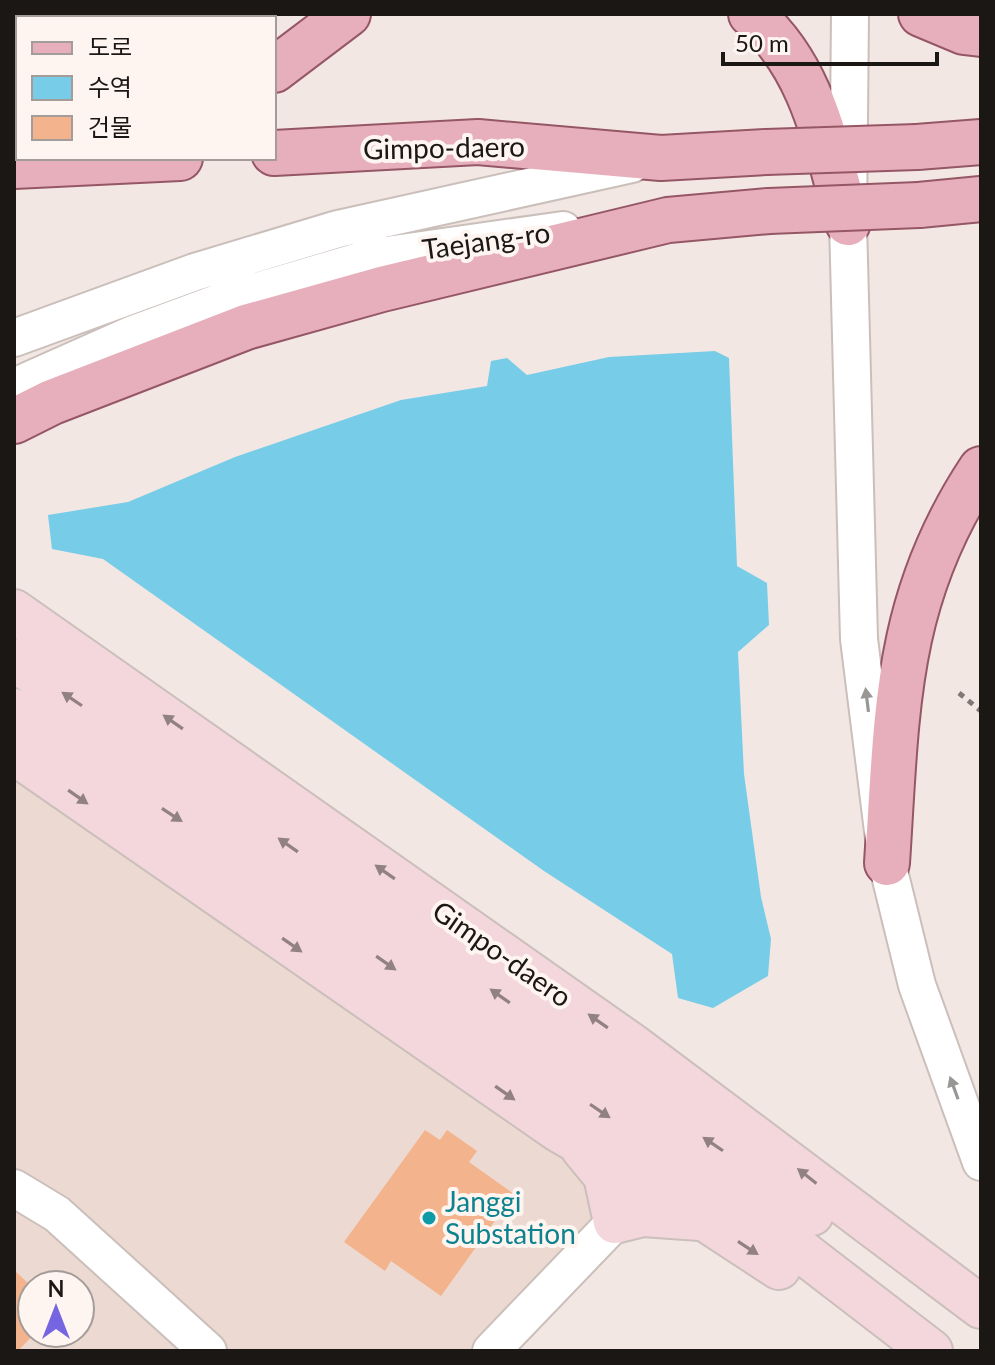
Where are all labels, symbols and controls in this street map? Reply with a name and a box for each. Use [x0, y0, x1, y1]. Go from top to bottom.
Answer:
legend [16, 16, 276, 160]
scale bar [723, 16, 937, 66]
text: 50 m [735, 28, 789, 57]
text: 도로 [88, 32, 132, 61]
text: 수역 [88, 72, 132, 101]
text: 건물 [88, 112, 132, 141]
street label: Gimpo-daero [363, 129, 525, 165]
street label: Taejang-ro [420, 214, 552, 266]
one-way arrow [860, 687, 873, 712]
one-way arrow [62, 692, 83, 707]
one-way arrow [162, 715, 183, 730]
one-way arrow [68, 789, 89, 804]
one-way arrow [162, 807, 183, 822]
one-way arrow [277, 838, 298, 853]
one-way arrow [375, 865, 396, 880]
street label: Gimpo-daero [426, 893, 579, 1014]
one-way arrow [281, 937, 302, 952]
one-way arrow [376, 955, 397, 970]
one-way arrow [489, 989, 510, 1004]
one-way arrow [588, 1014, 609, 1029]
one-way arrow [948, 1076, 960, 1100]
one-way arrow [495, 1085, 516, 1100]
one-way arrow [589, 1103, 610, 1118]
one-way arrow [702, 1137, 723, 1152]
one-way arrow [797, 1168, 817, 1185]
place label: Janggi Substation [445, 1184, 576, 1250]
marker: Janggi Substation [420, 1209, 438, 1227]
one-way arrow [737, 1240, 759, 1255]
north arrow [16, 1269, 96, 1349]
text: N [48, 1275, 64, 1302]

